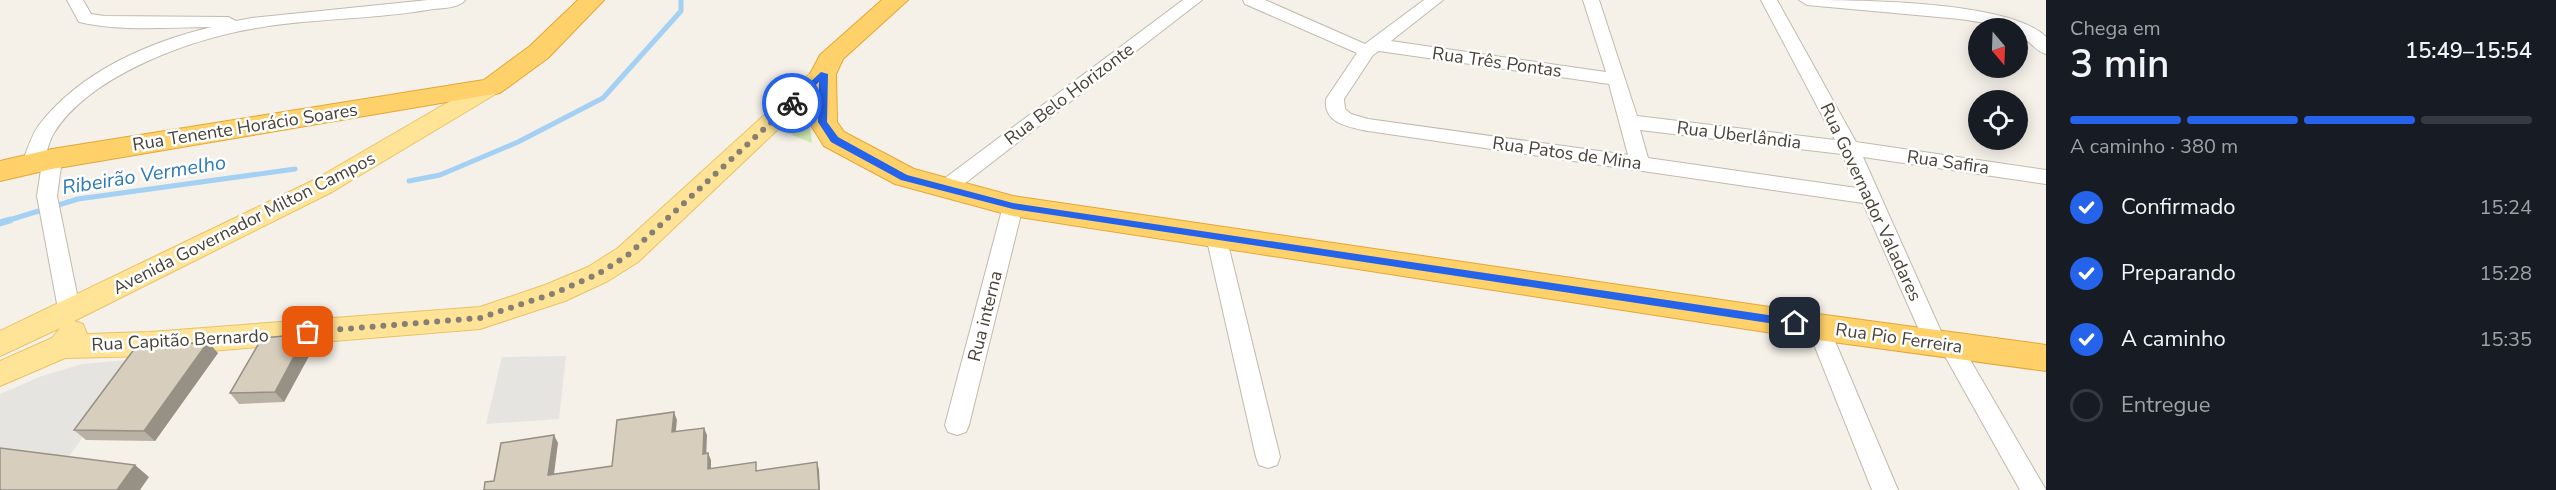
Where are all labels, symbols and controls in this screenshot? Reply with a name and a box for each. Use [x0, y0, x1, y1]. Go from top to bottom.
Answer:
text: Chega em [2070, 15, 2161, 42]
north arrow [1968, 18, 2028, 78]
map controls [1968, 18, 2028, 150]
text: 15:49–15:54 [2405, 36, 2532, 66]
street label: Rua Belo Horizonte [999, 37, 1139, 151]
text: 3 min [2070, 38, 2169, 91]
street label: Rua Três Pontas [1431, 41, 1563, 83]
courier [762, 73, 822, 133]
icon: bike [776, 87, 809, 120]
button: locate [1968, 90, 2028, 150]
street label: Rua Tenente Horácio Soares [131, 97, 359, 157]
street label: Rua Governador Valadares [1814, 99, 1928, 305]
street label: Rua Uberlândia [1675, 115, 1803, 155]
street label: Rua Patos de Mina [1491, 131, 1643, 175]
text: A caminho · 380 m [2070, 133, 2238, 160]
street label: Rua Safira [1905, 144, 1991, 180]
street label: Avenida Governador Milton Campos [109, 146, 379, 300]
water label: Ribeirão Vermelho [60, 149, 228, 201]
icon: check [2070, 191, 2103, 224]
text: Confirmado [2121, 192, 2236, 222]
text: 15:24 [2479, 194, 2532, 221]
icon: check [2070, 257, 2103, 290]
text: Preparando [2121, 258, 2236, 288]
text: 15:28 [2479, 260, 2532, 287]
street label: Rua interna [962, 268, 1008, 364]
pin [1769, 297, 1820, 348]
pin [282, 306, 333, 357]
icon: home [1778, 306, 1811, 339]
icon: bag [291, 315, 324, 348]
street label: Rua Pio Ferreira [1834, 317, 1964, 359]
street label: Rua Capitão Bernardo [91, 323, 269, 357]
icon: check [2070, 323, 2103, 356]
text: A caminho [2121, 324, 2226, 354]
text: 15:35 [2479, 326, 2532, 353]
text: Entregue [2121, 390, 2210, 420]

